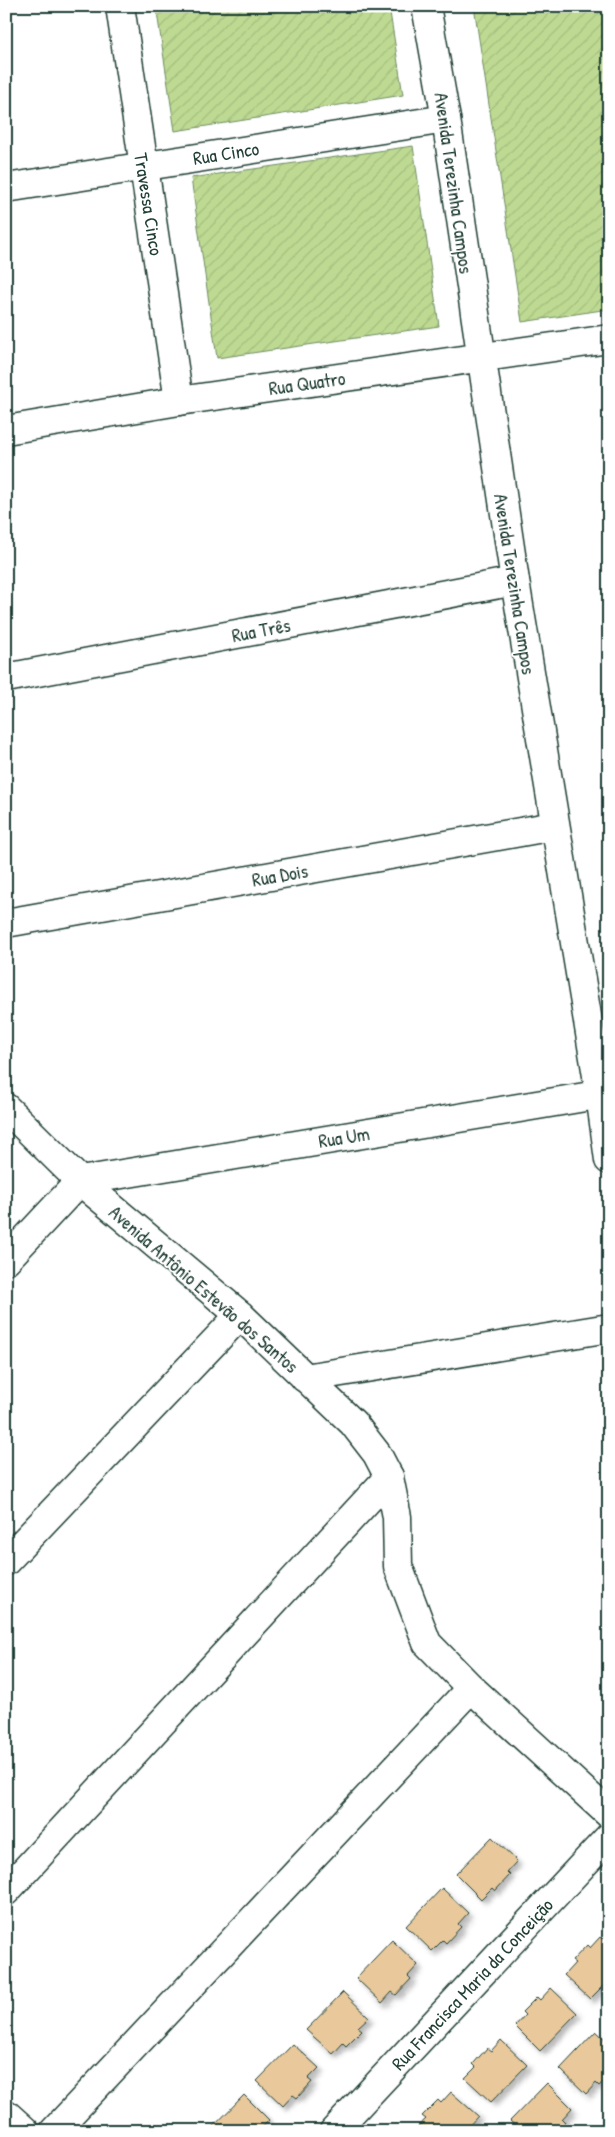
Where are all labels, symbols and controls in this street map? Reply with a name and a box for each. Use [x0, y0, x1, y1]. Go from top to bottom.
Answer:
street label: Avenida Terezinha Campos [428, 91, 480, 275]
street label: Rua Cinco [191, 135, 261, 171]
street label: Travessa Cinco [128, 151, 170, 258]
street label: Rua Quatro [267, 365, 347, 401]
street label: Avenida Terezinha Campos [488, 492, 542, 676]
street label: Rua Três [229, 612, 293, 648]
street label: Rua Dois [250, 857, 310, 893]
street label: Rua Um [317, 1120, 371, 1154]
street label: Avenida Antônio Estevão dos Santos [104, 1199, 304, 1379]
street label: Rua Francisca Maria da Conceição [385, 1892, 559, 2076]

